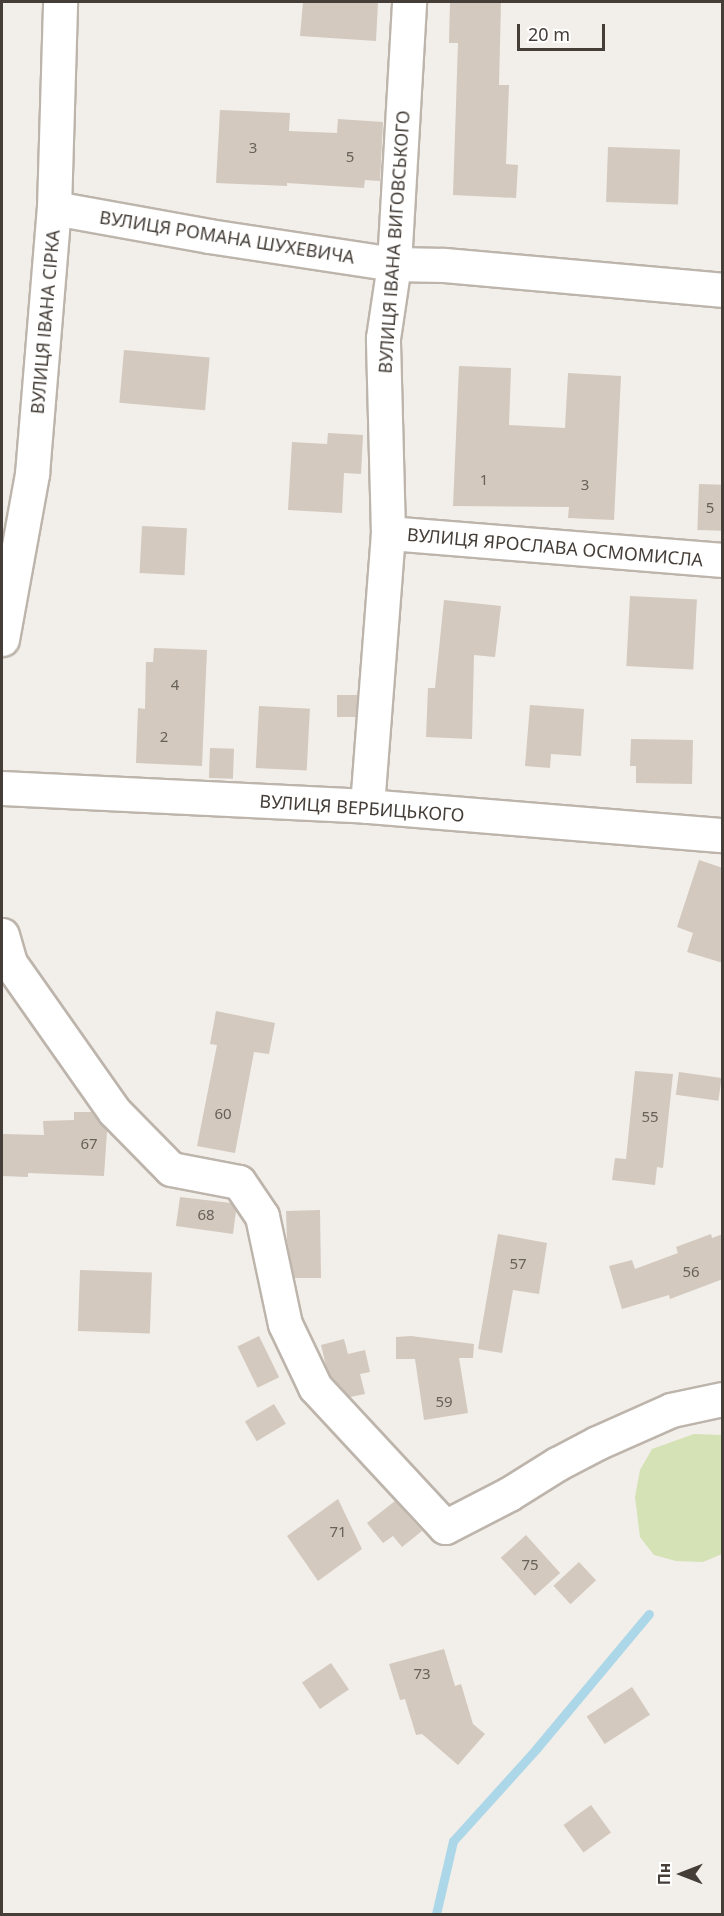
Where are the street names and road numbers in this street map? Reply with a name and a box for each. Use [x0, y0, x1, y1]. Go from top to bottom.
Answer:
street label: ВУЛИЦЯ ІВАНА ВИГОВСЬКОГО [374, 110, 414, 374]
street label: ВУЛИЦЯ РОМАНА ШУХЕВИЧА [98, 206, 356, 268]
street label: ВУЛИЦЯ ІВАНА СІРКА [26, 229, 64, 415]
street label: ВУЛИЦЯ ЯРОСЛАВА ОСМОМИСЛА [406, 523, 704, 571]
street label: ВУЛИЦЯ ВЕРБИЦЬКОГО [259, 790, 465, 826]

